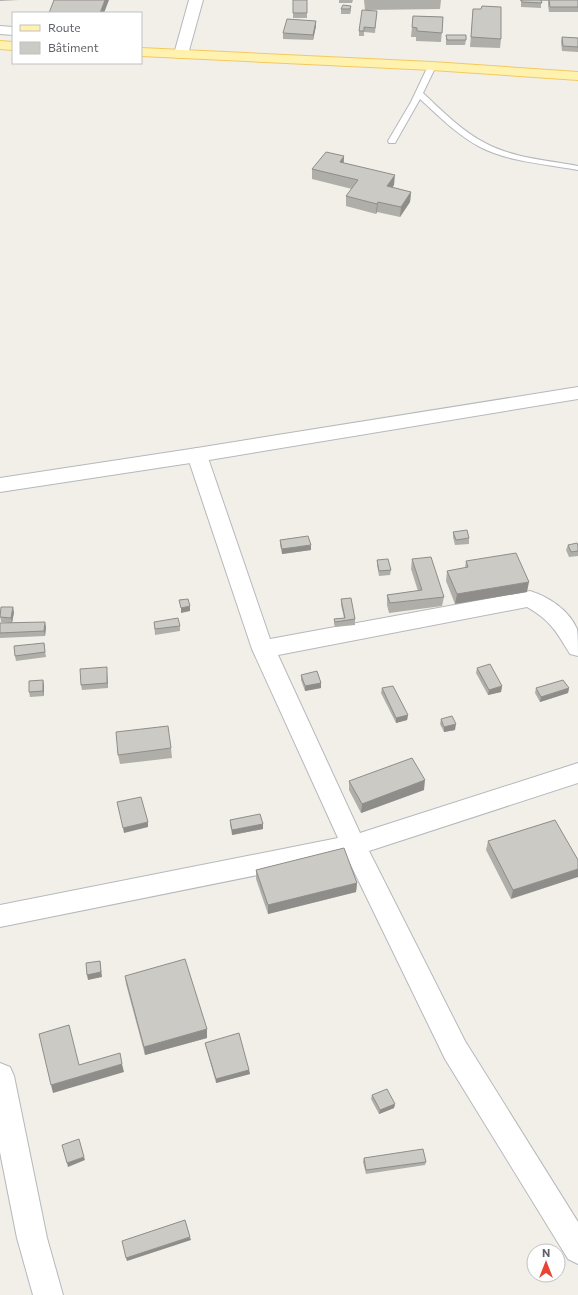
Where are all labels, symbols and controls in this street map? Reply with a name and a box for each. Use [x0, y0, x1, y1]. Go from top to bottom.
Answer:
legend [12, 12, 142, 64]
text: Route [48, 20, 81, 34]
text: Bâtiment [48, 40, 99, 54]
north arrow [526, 1243, 566, 1283]
text: N [542, 1246, 550, 1259]

